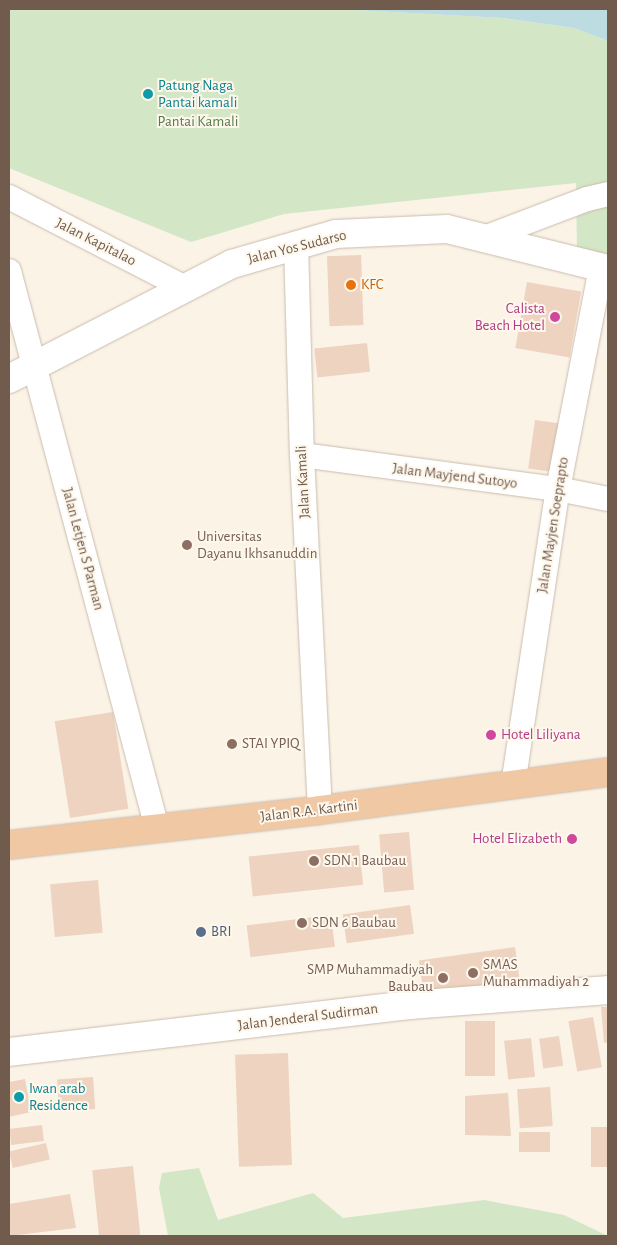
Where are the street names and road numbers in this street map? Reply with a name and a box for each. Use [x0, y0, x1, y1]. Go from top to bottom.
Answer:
street label: Jalan Kapitalao [53, 214, 139, 270]
street label: Jalan Yos Sudarso [246, 226, 348, 268]
street label: Jalan Kamali [292, 445, 314, 519]
street label: Jalan Mayjen Soeprapto [533, 456, 573, 594]
street label: Jalan Mayjend Sutoyo [392, 459, 518, 493]
street label: Jalan Letjen S Parman [58, 486, 108, 612]
street label: Jalan R.A. Kartini [259, 796, 359, 826]
street label: Jalan Jenderal Sudirman [237, 999, 379, 1035]

